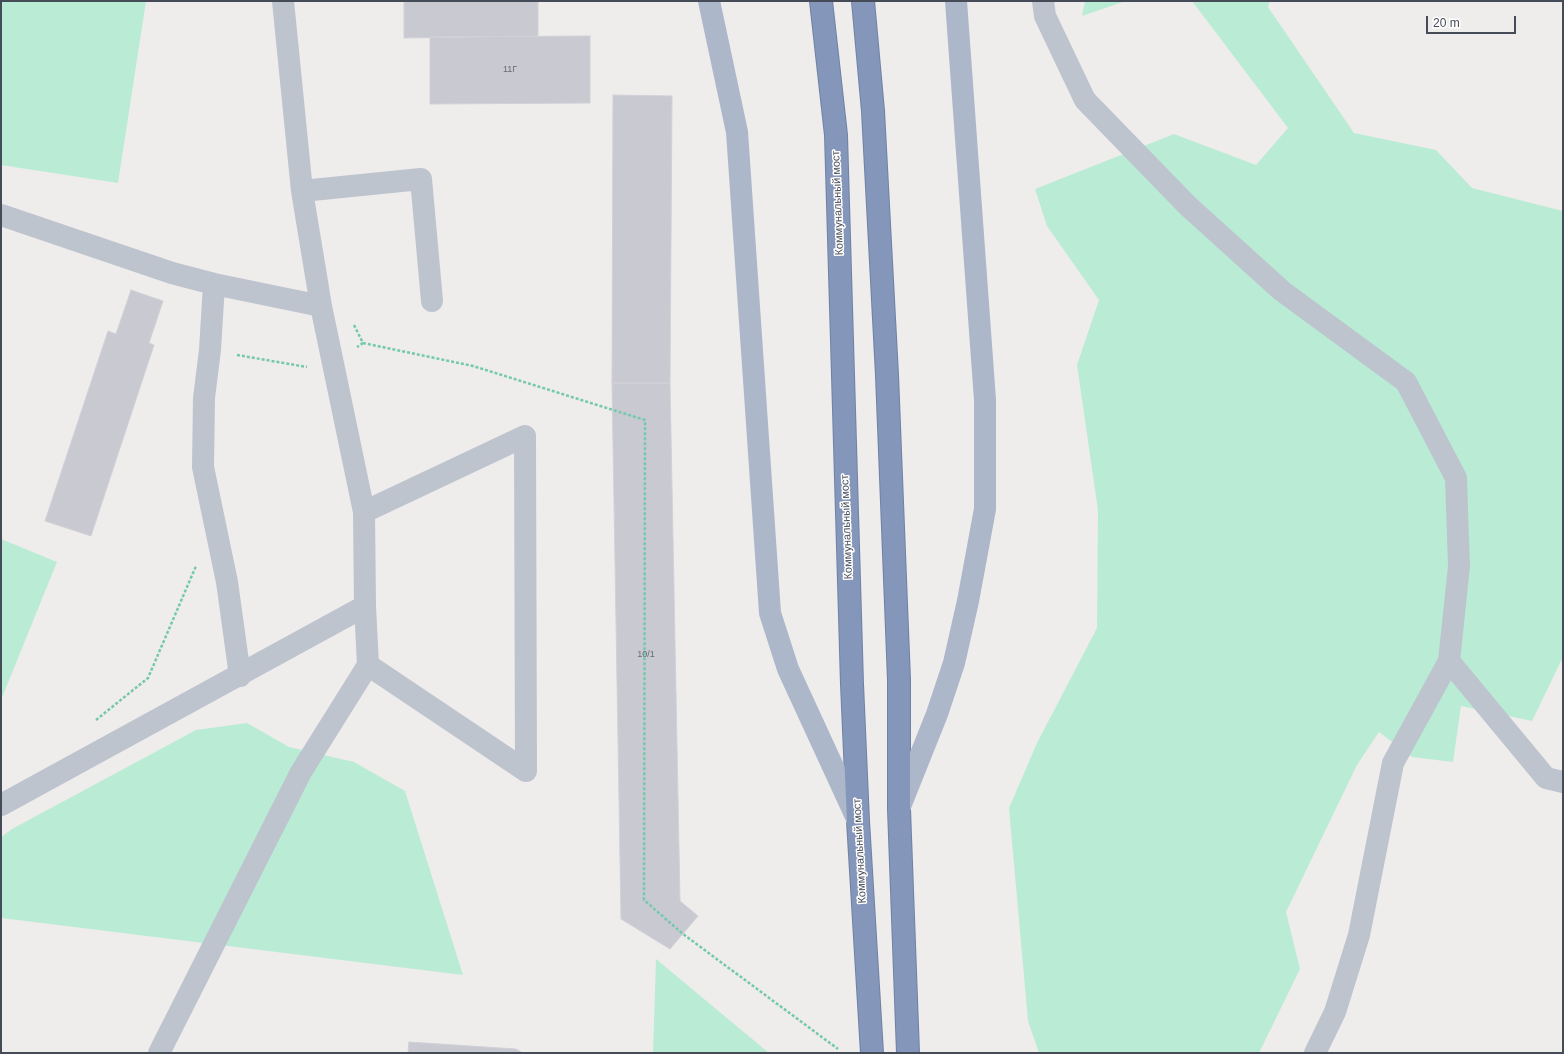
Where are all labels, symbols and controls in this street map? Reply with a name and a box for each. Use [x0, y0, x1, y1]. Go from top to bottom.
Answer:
scale bar [1428, 8, 1518, 34]
text: 20 m [1433, 16, 1460, 30]
house number: 11Г [503, 65, 517, 75]
street label: Коммунальный мост [830, 150, 846, 256]
street label: Коммунальный мост [839, 474, 855, 580]
house number: 10/1 [637, 650, 655, 660]
street label: Коммунальный мост [851, 798, 869, 904]

